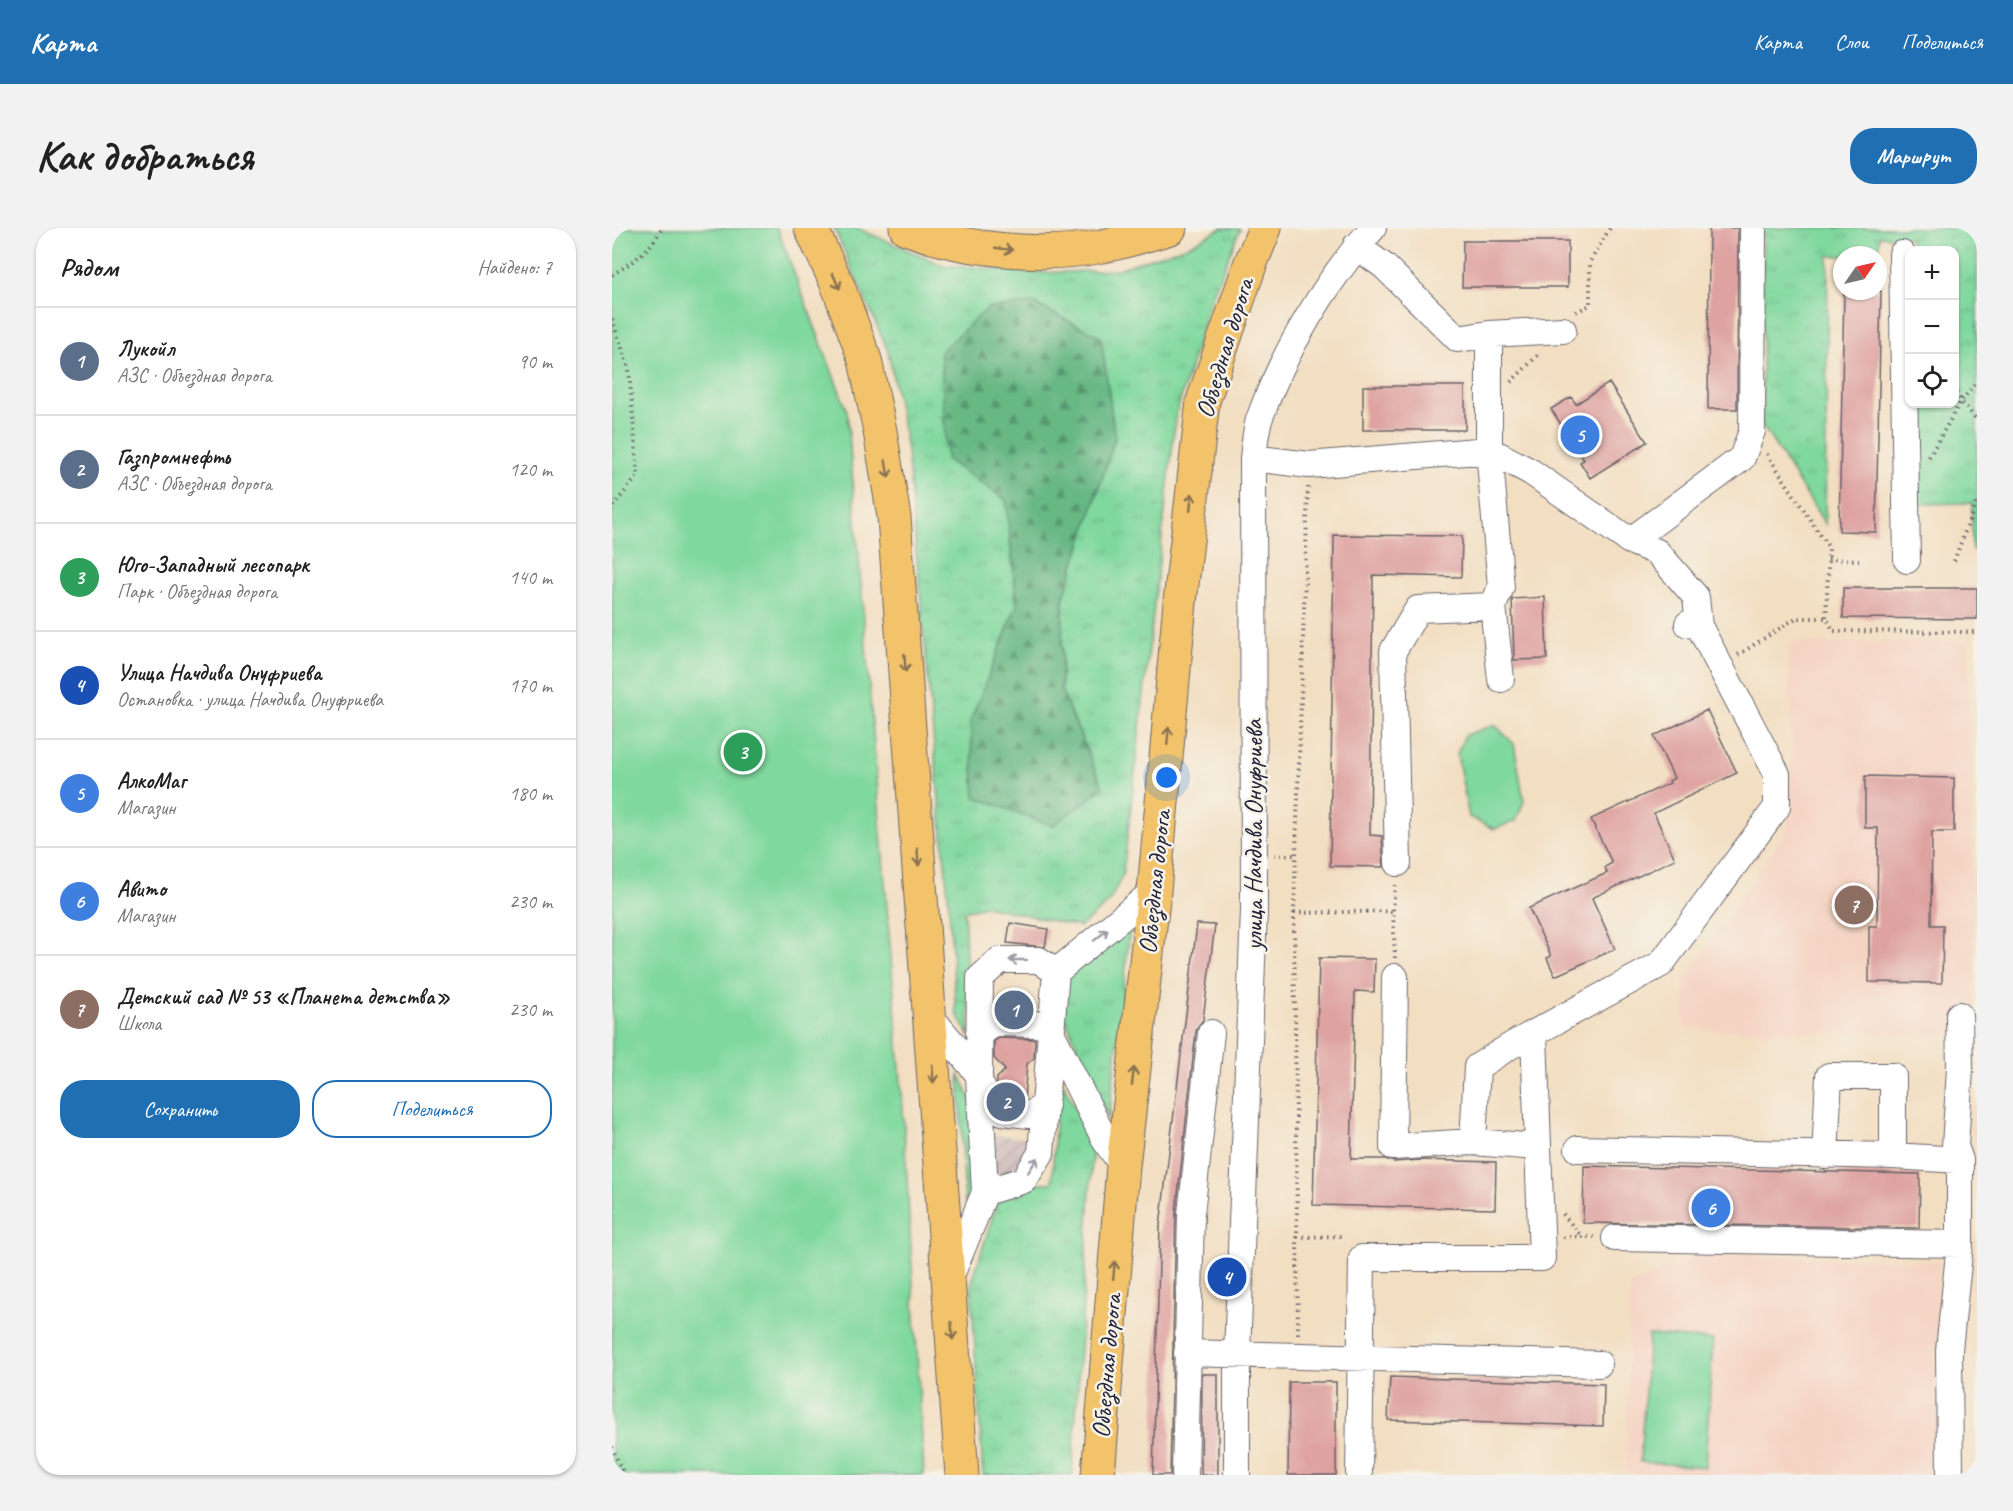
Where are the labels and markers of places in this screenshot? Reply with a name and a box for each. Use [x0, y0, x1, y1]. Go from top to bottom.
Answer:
pin: 5 [1560, 412, 1600, 458]
pin: 3 [724, 730, 762, 774]
pin: 7 [1834, 882, 1874, 928]
pin: 1 [994, 988, 1034, 1032]
pin: 2 [986, 1080, 1026, 1124]
pin: 6 [1692, 1186, 1730, 1230]
pin: 4 [1208, 1254, 1246, 1300]

